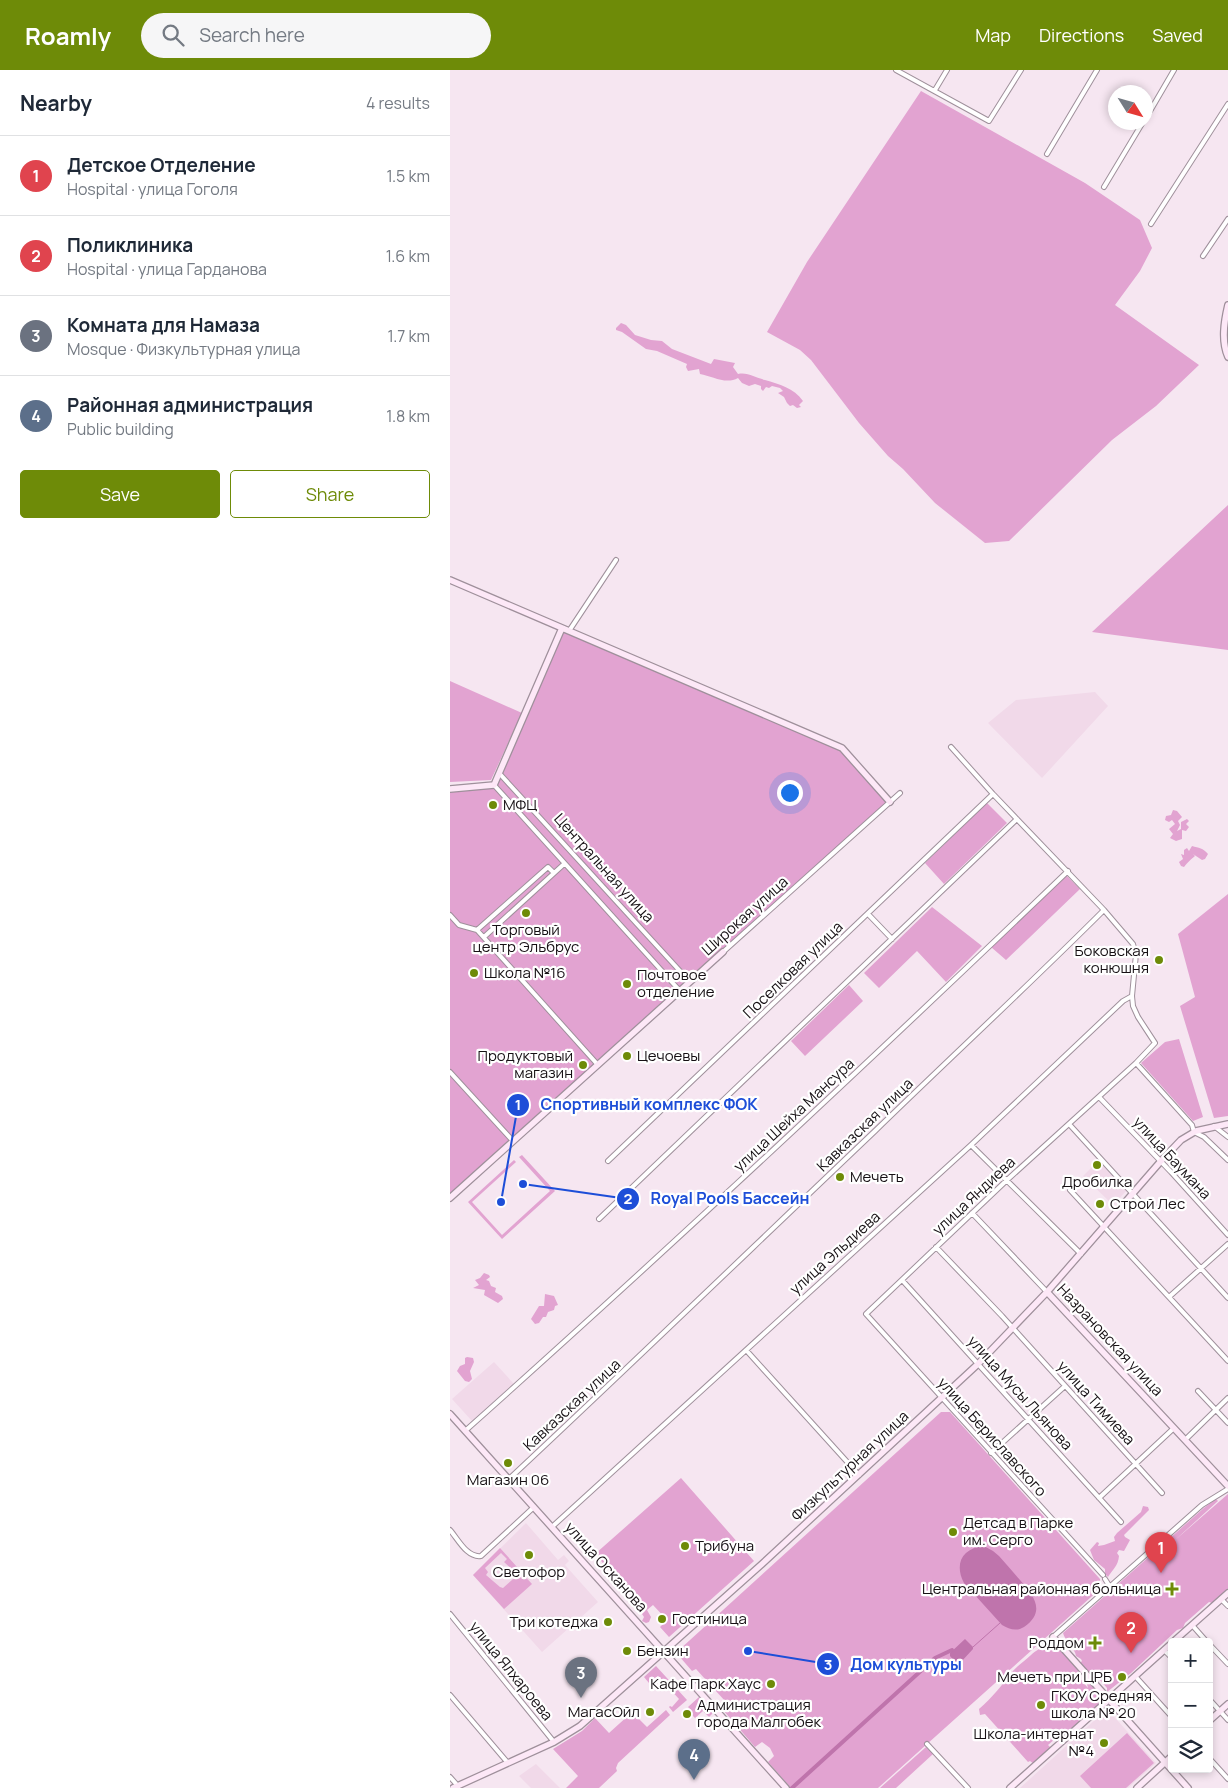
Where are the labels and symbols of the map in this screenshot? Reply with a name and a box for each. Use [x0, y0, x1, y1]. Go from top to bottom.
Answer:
north arrow [1108, 85, 1153, 130]
your location [777, 780, 803, 806]
place label: МФЦ [503, 794, 537, 815]
marker: МФЦ [487, 799, 499, 811]
street label: Центральная улица [550, 808, 659, 927]
street label: Широкая улица [697, 871, 792, 960]
marker: Торговый центр Эльбрус [520, 907, 532, 919]
street label: Поселковая улица [738, 917, 847, 1023]
place label: Торговый центр Эльбрус [473, 919, 579, 957]
place label: Боковская конюшня [1075, 940, 1149, 978]
marker: Боковская конюшня [1153, 954, 1165, 966]
place label: Школа №16 [484, 962, 565, 983]
place label: Почтовое отделение [637, 964, 715, 1002]
marker: Школа №16 [468, 967, 480, 979]
marker: Почтовое отделение [621, 978, 633, 990]
place label: Продуктовый магазин [478, 1045, 573, 1083]
place label: Цечоевы [637, 1045, 700, 1066]
marker: Цечоевы [621, 1050, 633, 1062]
street label: улица Шейха Мансура [729, 1053, 859, 1176]
marker: Продуктовый магазин [577, 1059, 589, 1071]
street label: Кавказская улица [812, 1073, 917, 1176]
callout: Спортивный комплекс ФОК [505, 1089, 767, 1120]
text: Спортивный комплекс ФОК [540, 1093, 758, 1115]
text: 1 [515, 1094, 521, 1115]
street label: улица Баумана [1128, 1112, 1216, 1204]
street label: улица Яндиева [928, 1152, 1020, 1240]
marker: Дробилка [1091, 1159, 1103, 1171]
place label: Мечеть [850, 1166, 904, 1187]
marker: Мечеть [834, 1171, 846, 1183]
place label: Дробилка [1062, 1171, 1132, 1192]
callout: Royal Pools Бассейн [615, 1183, 819, 1214]
text: Royal Pools Бассейн [651, 1187, 809, 1209]
text: 2 [624, 1188, 633, 1209]
place label: Строй Лес [1110, 1193, 1185, 1214]
marker: Строй Лес [1094, 1198, 1106, 1210]
street label: улица Эльдиева [785, 1206, 885, 1299]
street label: Назрановская улица [1053, 1279, 1168, 1401]
street label: улица Мусы Льянова [963, 1331, 1078, 1455]
street label: Кавказская улица [518, 1354, 625, 1455]
street label: улица Тимиева [1053, 1356, 1140, 1449]
street label: улица Бериславского [933, 1372, 1052, 1501]
street label: Физкультурная улица [786, 1406, 913, 1526]
marker: Магазин 06 [502, 1457, 514, 1469]
place label: Магазин 06 [467, 1469, 549, 1490]
place label: Детсад в Парке им. Серго [963, 1512, 1073, 1550]
street label: улица Осканова [560, 1517, 652, 1616]
marker: Детсад в Парке им. Серго [947, 1526, 959, 1538]
pin: 1 [1145, 1532, 1177, 1573]
place label: Трибуна [695, 1535, 754, 1556]
marker: Трибуна [679, 1540, 691, 1552]
marker: Светофор [523, 1549, 535, 1561]
place label: Светофор [493, 1561, 565, 1582]
place label: Центральная районная больница [922, 1578, 1161, 1599]
marker: Центральная районная больница [1165, 1582, 1179, 1596]
place label: Гостиница [672, 1608, 747, 1629]
place label: Три котеджа [510, 1611, 598, 1632]
pin: 2 [1115, 1612, 1147, 1653]
marker: Гостиница [656, 1613, 668, 1625]
marker: Три котеджа [602, 1616, 614, 1628]
street label: улица Ялхароева [465, 1617, 558, 1725]
place label: Роддом [1029, 1632, 1084, 1653]
marker: Роддом [1088, 1636, 1102, 1650]
place label: Бензин [637, 1640, 689, 1661]
marker: Бензин [621, 1645, 633, 1657]
callout: Дом культуры [816, 1649, 972, 1680]
text: Дом культуры [850, 1653, 962, 1675]
text: 3 [824, 1654, 832, 1675]
pin: 3 [565, 1657, 597, 1698]
place label: Мечеть при ЦРБ [997, 1666, 1112, 1687]
marker: Мечеть при ЦРБ [1116, 1671, 1128, 1683]
place label: Кафе Парк Хаус [650, 1673, 761, 1694]
marker: Кафе Парк Хаус [765, 1678, 777, 1690]
place label: ГКОУ Средняя школа № 20 [1051, 1685, 1152, 1723]
place label: Администрация города Малгобек [697, 1694, 822, 1732]
marker: ГКОУ Средняя школа № 20 [1035, 1699, 1047, 1711]
place label: МагасОйл [568, 1701, 640, 1722]
marker: МагасОйл [644, 1706, 656, 1718]
marker: Администрация города Малгобек [681, 1708, 693, 1720]
place label: Школа-интернат №4 [974, 1723, 1094, 1761]
marker: Школа-интернат №4 [1098, 1737, 1110, 1749]
pin: 4 [678, 1739, 710, 1780]

